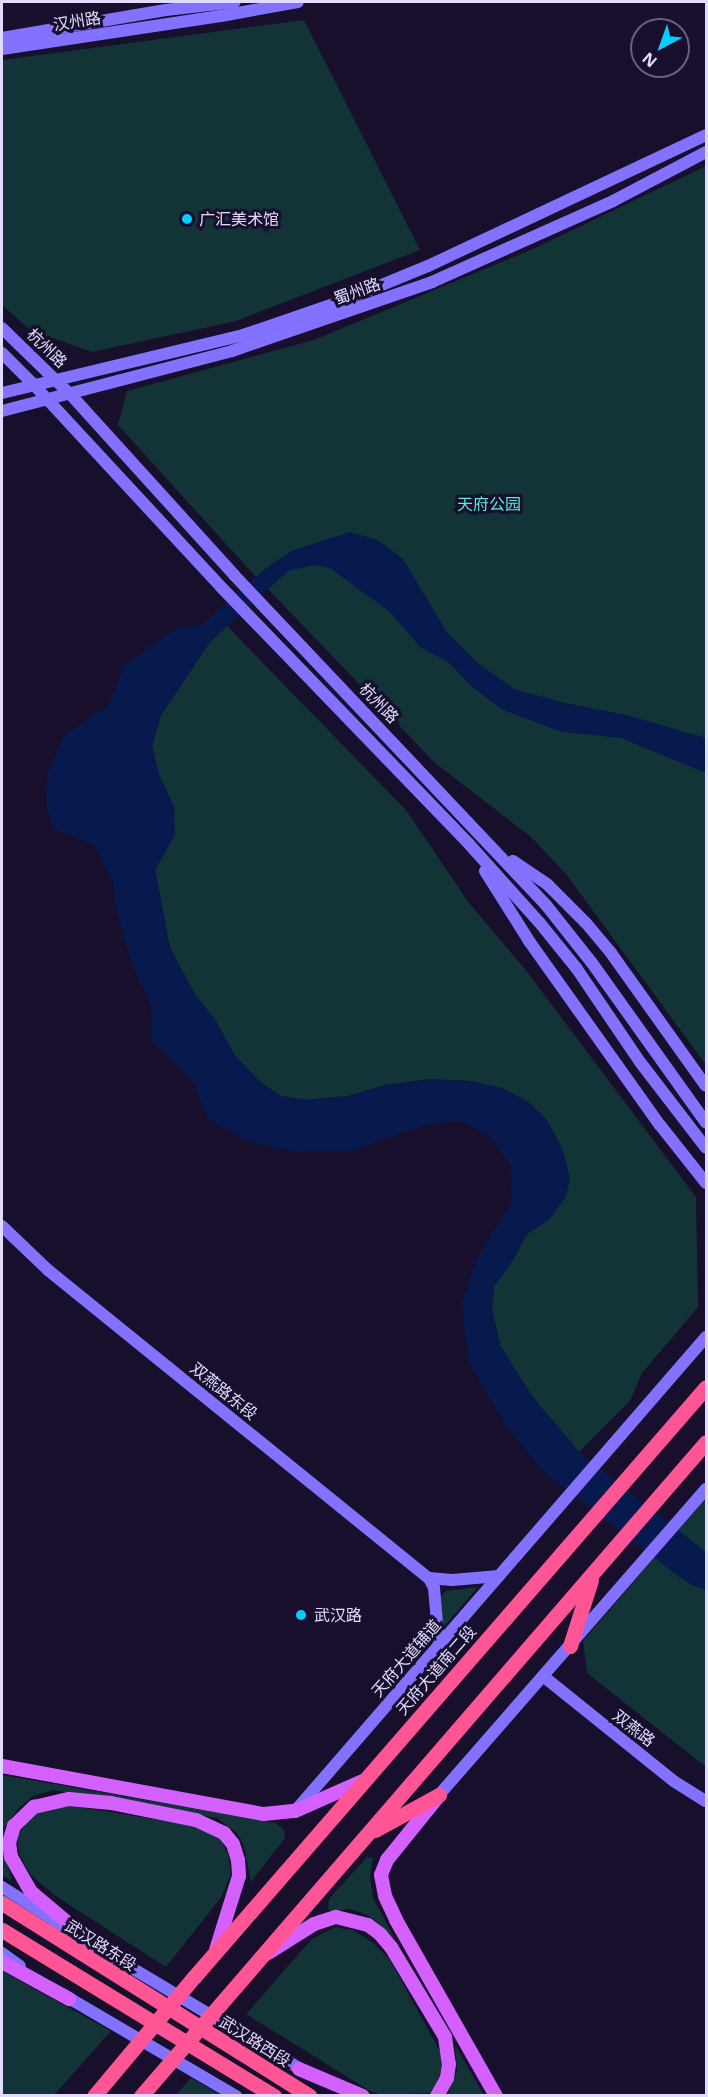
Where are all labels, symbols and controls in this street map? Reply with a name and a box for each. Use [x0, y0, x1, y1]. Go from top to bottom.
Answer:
street label: 汉州路 [52, 8, 102, 34]
north arrow [630, 18, 690, 78]
text: N [637, 48, 662, 73]
place label: 广汇美术馆 [199, 209, 279, 229]
marker: 广汇美术馆 [180, 212, 194, 226]
street label: 蜀州路 [331, 274, 383, 308]
street label: 杭州路 [23, 324, 71, 372]
park label: 天府公园 [457, 494, 521, 514]
street label: 杭州路 [355, 679, 403, 727]
street label: 双燕路东段 [187, 1358, 261, 1424]
place label: 武汉路 [314, 1605, 362, 1625]
marker: 武汉路 [292, 1606, 310, 1624]
street label: 天府大道辅道 [367, 1615, 445, 1701]
street label: 天府大道南二段 [392, 1621, 480, 1719]
street label: 双燕路 [609, 1706, 659, 1750]
street label: 武汉路东段 [62, 1916, 140, 1974]
street label: 武汉路西段 [216, 2012, 294, 2070]

